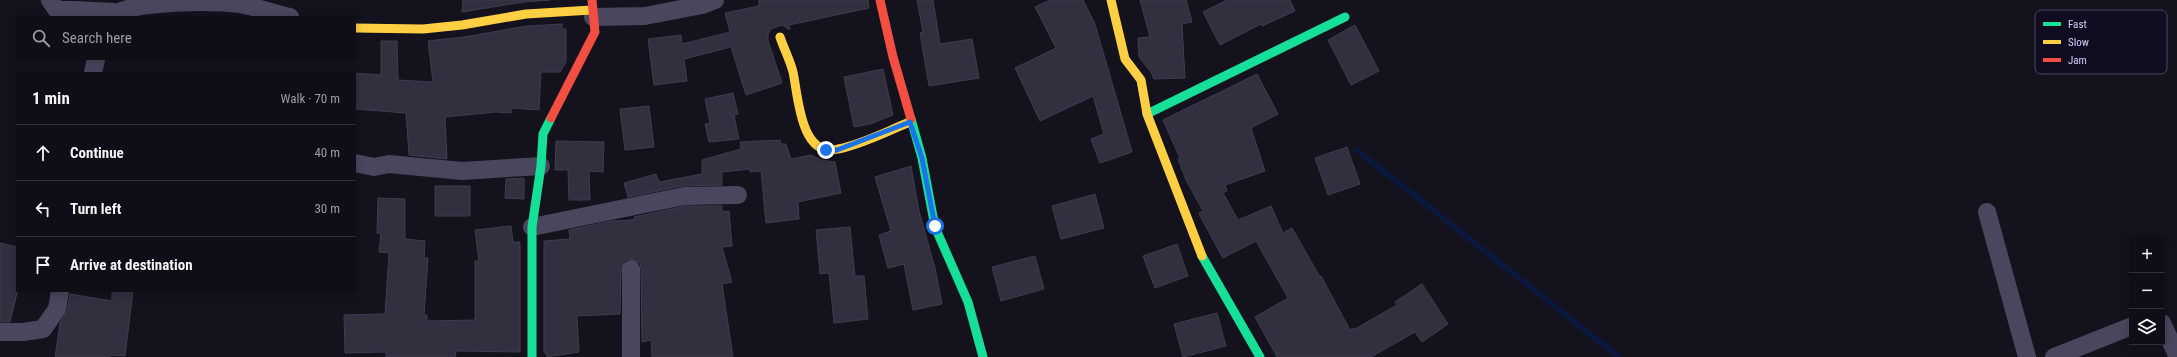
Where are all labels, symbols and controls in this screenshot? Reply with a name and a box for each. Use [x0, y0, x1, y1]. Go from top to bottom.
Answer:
legend [2035, 10, 2167, 74]
search box [16, 16, 356, 60]
text: Fast [2068, 18, 2087, 31]
icon: search [30, 27, 52, 49]
text: Search here [62, 29, 132, 47]
text: Slow [2068, 36, 2089, 49]
text: Jam [2068, 54, 2087, 67]
text: 1 min [32, 88, 70, 108]
text: Walk · 70 m [280, 91, 340, 106]
route end [817, 141, 835, 159]
icon: ahead [32, 142, 54, 164]
text: Continue [70, 144, 124, 162]
text: 40 m [314, 145, 340, 160]
icon: left [32, 198, 54, 220]
text: Turn left [70, 200, 121, 218]
text: 30 m [314, 201, 340, 216]
route start [926, 217, 944, 235]
map controls [2129, 237, 2165, 345]
button: + [2129, 237, 2165, 273]
icon: arrive [32, 254, 54, 276]
text: Arrive at destination [70, 256, 193, 274]
button: − [2129, 273, 2165, 309]
button: layers [2129, 309, 2165, 345]

